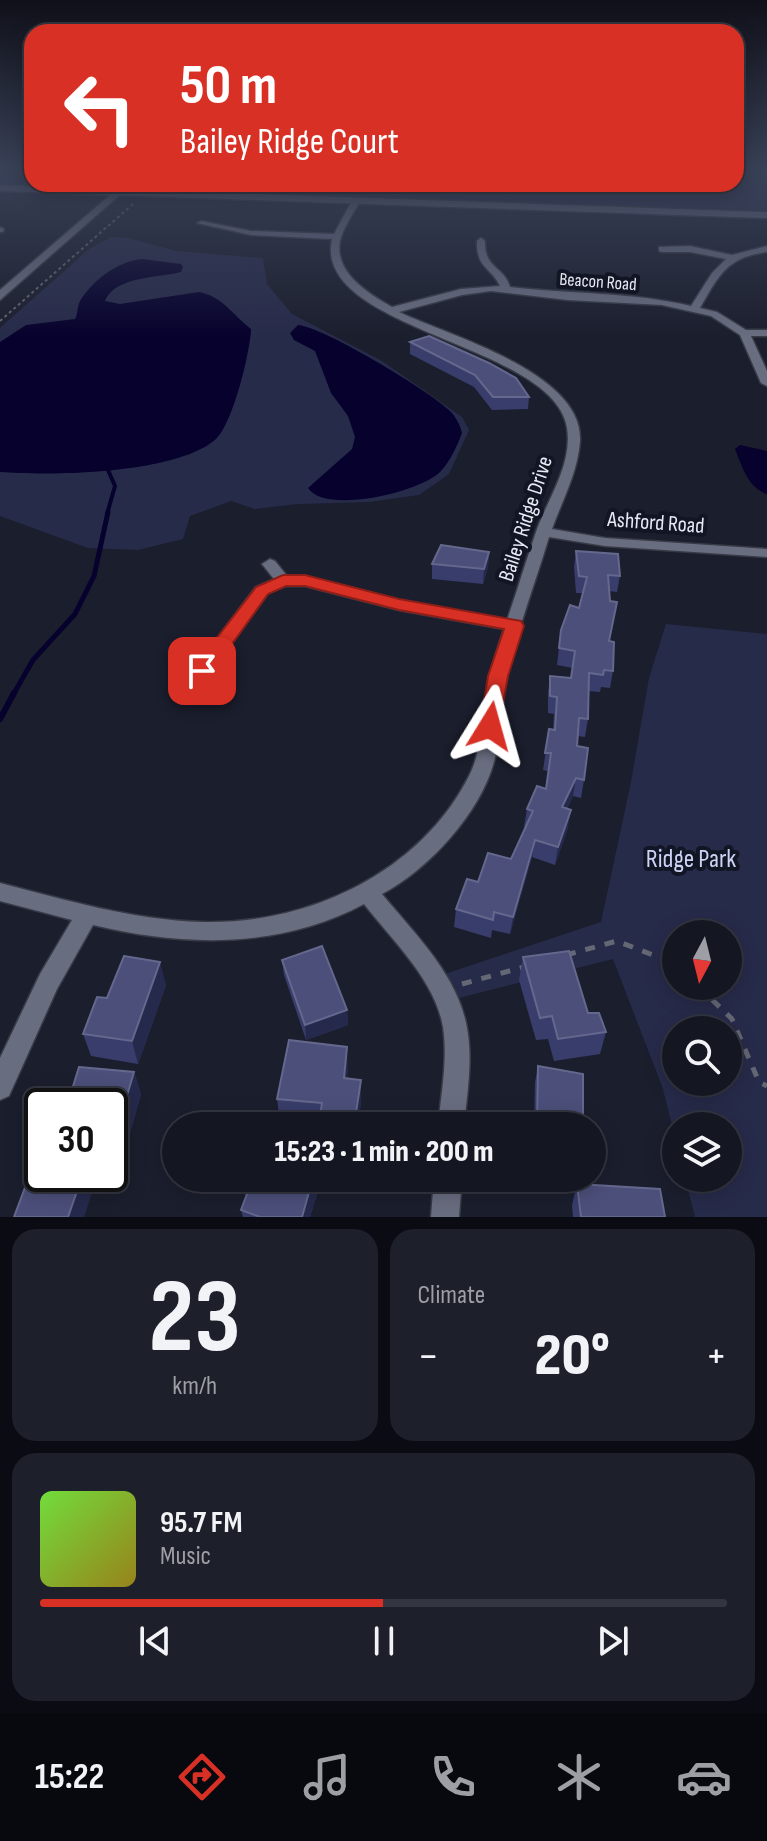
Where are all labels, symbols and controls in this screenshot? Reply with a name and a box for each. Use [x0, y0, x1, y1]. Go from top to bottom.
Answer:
text: 50 m [180, 53, 277, 120]
icon: left [48, 56, 152, 160]
text: Bailey Ridge Court [180, 121, 399, 164]
street label: Beacon Road [559, 269, 637, 295]
street label: Bailey Ridge Drive [493, 453, 559, 585]
street label: Ashford Road [606, 506, 705, 540]
pin [168, 637, 236, 705]
icon: arrive [180, 649, 224, 693]
position arrow [448, 684, 532, 768]
park label: Ridge Park [646, 844, 736, 875]
north arrow [662, 920, 742, 1000]
map controls [662, 920, 742, 1192]
button: search [662, 1016, 742, 1096]
speed limit sign: 30 [24, 1088, 128, 1192]
button: layers [662, 1112, 742, 1192]
text: 15:23 · 1 min · 200 m [274, 1134, 494, 1170]
text: 23 [149, 1256, 241, 1381]
text: Climate [418, 1280, 485, 1311]
text: 20° [534, 1320, 610, 1392]
text: − [418, 1330, 439, 1383]
text: + [705, 1330, 727, 1383]
text: km/h [172, 1371, 217, 1402]
text: 95.7 FM [160, 1505, 242, 1541]
text: Music [160, 1541, 211, 1572]
icon: previous [133, 1619, 177, 1663]
icon: pause [362, 1619, 406, 1663]
icon: next [591, 1619, 635, 1663]
icon: directions [174, 1749, 230, 1805]
icon: music [299, 1749, 355, 1805]
icon: phone [425, 1749, 481, 1805]
icon: climate [551, 1749, 607, 1805]
icon: car [676, 1749, 732, 1805]
text: 15:22 [35, 1756, 104, 1799]

